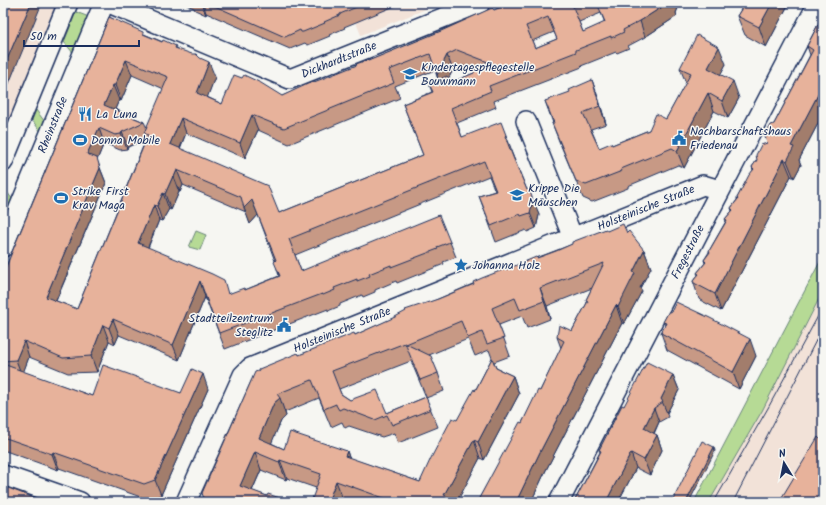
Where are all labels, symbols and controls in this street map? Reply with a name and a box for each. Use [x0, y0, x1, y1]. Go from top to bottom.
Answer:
scale bar [24, 22, 139, 48]
text: 50 m [30, 27, 57, 46]
street label: Dickhardtstraße [298, 36, 380, 84]
place label: Kindertagespflegestelle Bouwmann [421, 58, 535, 91]
school or university icon: Kindertagespflegestelle Bouwmann [402, 66, 418, 82]
street label: Rheinstraße [33, 93, 73, 156]
place label: La Luna [96, 105, 138, 124]
restaurant icon: La Luna [77, 106, 93, 122]
place label: Nachbarschaftshaus Friedenau [690, 122, 791, 155]
public building icon: Nachbarschaftshaus Friedenau [671, 130, 687, 146]
place label: Donna Mobile [91, 131, 160, 150]
sports icon: Donna Mobile [72, 132, 88, 148]
place label: Krippe Die Mäuschen [528, 179, 580, 212]
street label: Holsteinische Straße [594, 180, 698, 236]
place label: Strike First Krav Maga [72, 182, 129, 215]
school or university icon: Krippe Die Mäuschen [509, 187, 525, 203]
sports icon: Strike First Krav Maga [53, 190, 69, 206]
street label: Fregestraße [666, 221, 710, 282]
place label: Johanna Holz [472, 256, 540, 275]
place icon: Johanna Holz [453, 257, 469, 273]
street label: Holsteinische Straße [290, 302, 394, 358]
place label: Stadtteilzentrum Steglitz [189, 309, 273, 342]
public building icon: Stadtteilzentrum Steglitz [276, 317, 292, 333]
north arrow [764, 443, 804, 483]
text: N [777, 445, 787, 464]

